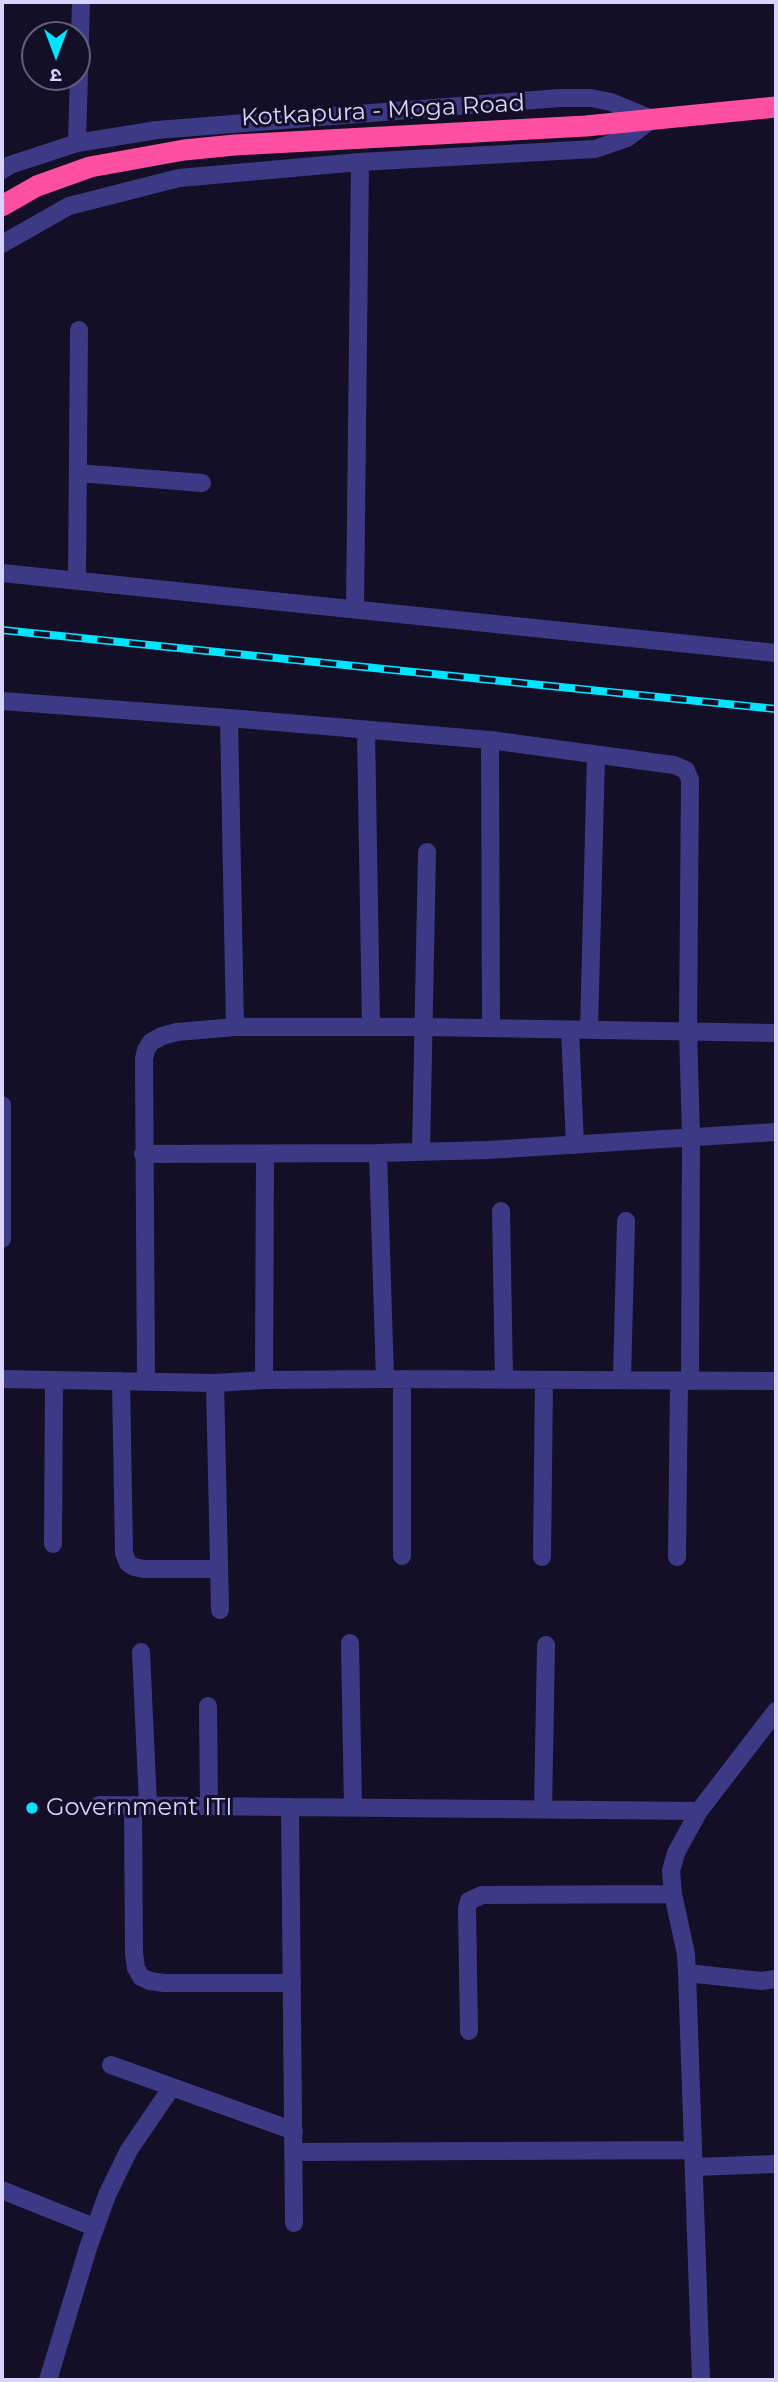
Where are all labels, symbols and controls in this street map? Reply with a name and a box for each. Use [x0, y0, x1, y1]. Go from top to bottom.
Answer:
north arrow [21, 21, 91, 91]
text: उ [50, 64, 62, 87]
street label: Kotkapura - Moga Road [240, 89, 526, 133]
place label: Government ITI [46, 1794, 233, 1822]
marker: Government ITI [24, 1800, 40, 1816]

